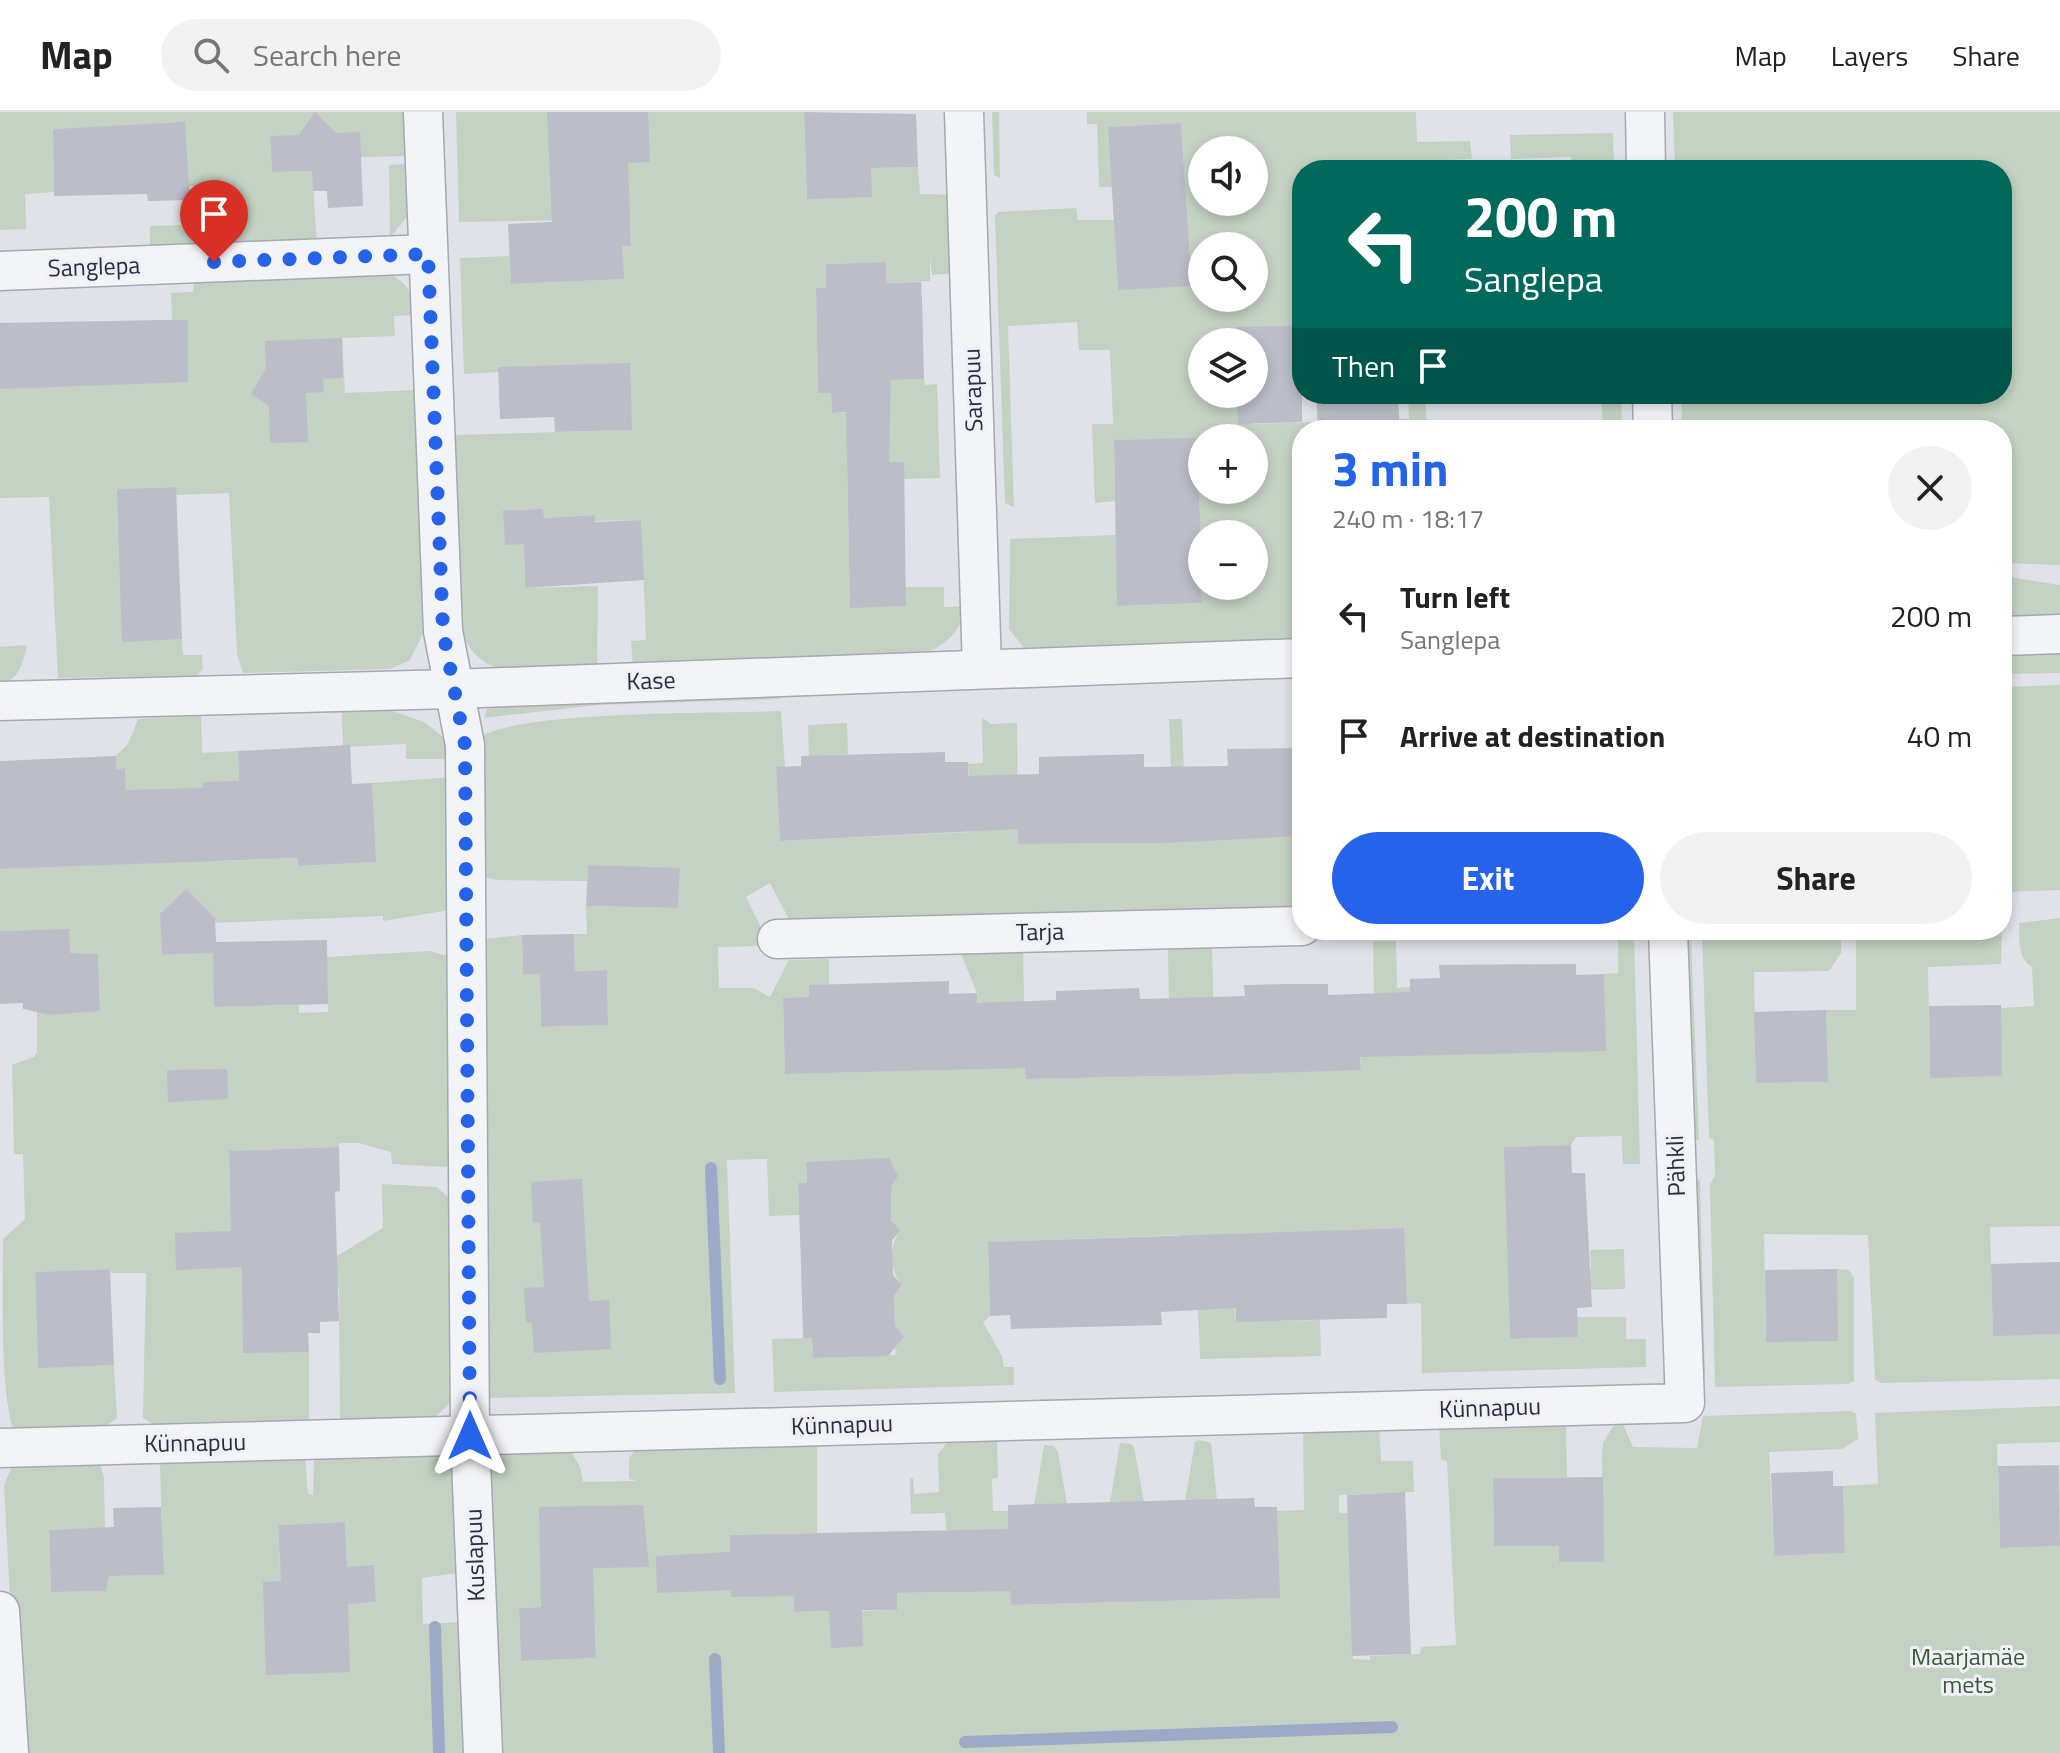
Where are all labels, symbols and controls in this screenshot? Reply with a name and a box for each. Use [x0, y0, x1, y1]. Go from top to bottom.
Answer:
search box [161, 19, 721, 91]
text: Map [40, 26, 113, 84]
text: Search here [253, 32, 402, 78]
icon: search [189, 33, 233, 77]
text: Map [1734, 34, 1787, 77]
text: Layers [1831, 34, 1908, 77]
text: Share [1952, 34, 2020, 77]
map controls [1188, 136, 1268, 600]
button: sound [1188, 136, 1268, 216]
text: 200 m [1464, 174, 1617, 259]
pin [180, 180, 248, 262]
icon: arrive [192, 192, 236, 236]
icon: left [1332, 192, 1436, 296]
button: search [1188, 232, 1268, 312]
street label: Sanglepa [47, 246, 141, 286]
text: Sanglepa [1464, 251, 1603, 306]
button: layers [1188, 328, 1268, 408]
text: Then [1332, 343, 1395, 389]
icon: arrive [1411, 344, 1455, 388]
street label: Sarapuu [953, 348, 991, 432]
button: + [1188, 424, 1268, 504]
text: 3 min [1332, 432, 1449, 505]
button: close [1888, 446, 1972, 530]
text: 240 m · 18:17 [1332, 499, 1484, 538]
button: − [1188, 520, 1268, 600]
text: Turn left [1400, 574, 1510, 620]
text: 200 m [1890, 593, 1972, 639]
icon: left [1332, 594, 1376, 638]
text: Sanglepa [1400, 620, 1500, 659]
street label: Kase [626, 661, 676, 699]
text: Arrive at destination [1400, 713, 1665, 759]
text: 40 m [1907, 713, 1972, 759]
icon: arrive [1332, 714, 1376, 758]
button: Exit [1332, 832, 1644, 924]
button: Share [1660, 832, 1972, 924]
street label: Tarja [1016, 913, 1064, 949]
street label: Pähkli [1656, 1135, 1694, 1197]
street label: Künnapuu [1438, 1387, 1542, 1427]
position arrow [428, 1394, 512, 1478]
street label: Künnapuu [790, 1404, 894, 1444]
street label: Künnapuu [144, 1423, 246, 1461]
street label: Kuslapuu [454, 1508, 494, 1602]
park label: Maarjamäe mets [1911, 1638, 2025, 1702]

